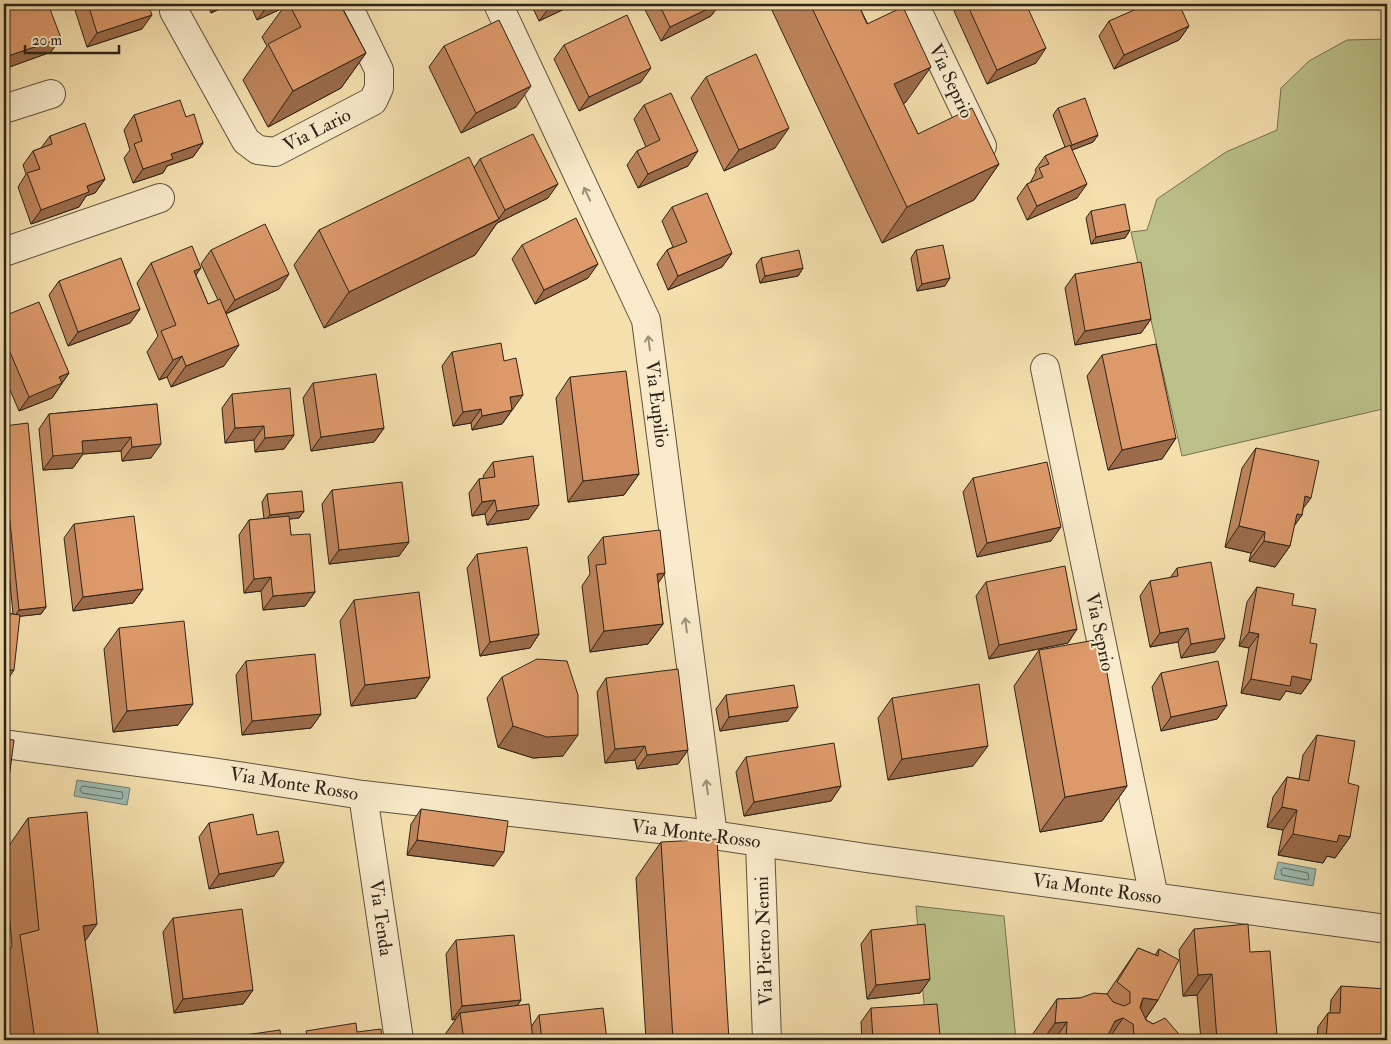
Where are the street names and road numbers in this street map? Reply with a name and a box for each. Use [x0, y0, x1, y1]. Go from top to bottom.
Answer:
street label: Via Seprio [922, 40, 979, 123]
street label: Via Lario [279, 103, 355, 157]
street label: Via Eupilio [639, 359, 674, 449]
street label: Via Seprio [1079, 591, 1120, 674]
street label: Via Monte Rosso [228, 762, 360, 806]
street label: Via Monte Rosso [630, 814, 762, 854]
street label: Via Monte Rosso [1031, 868, 1163, 910]
street label: Via Pietro Nenni [750, 876, 778, 1006]
street label: Via Tenda [364, 878, 398, 958]

